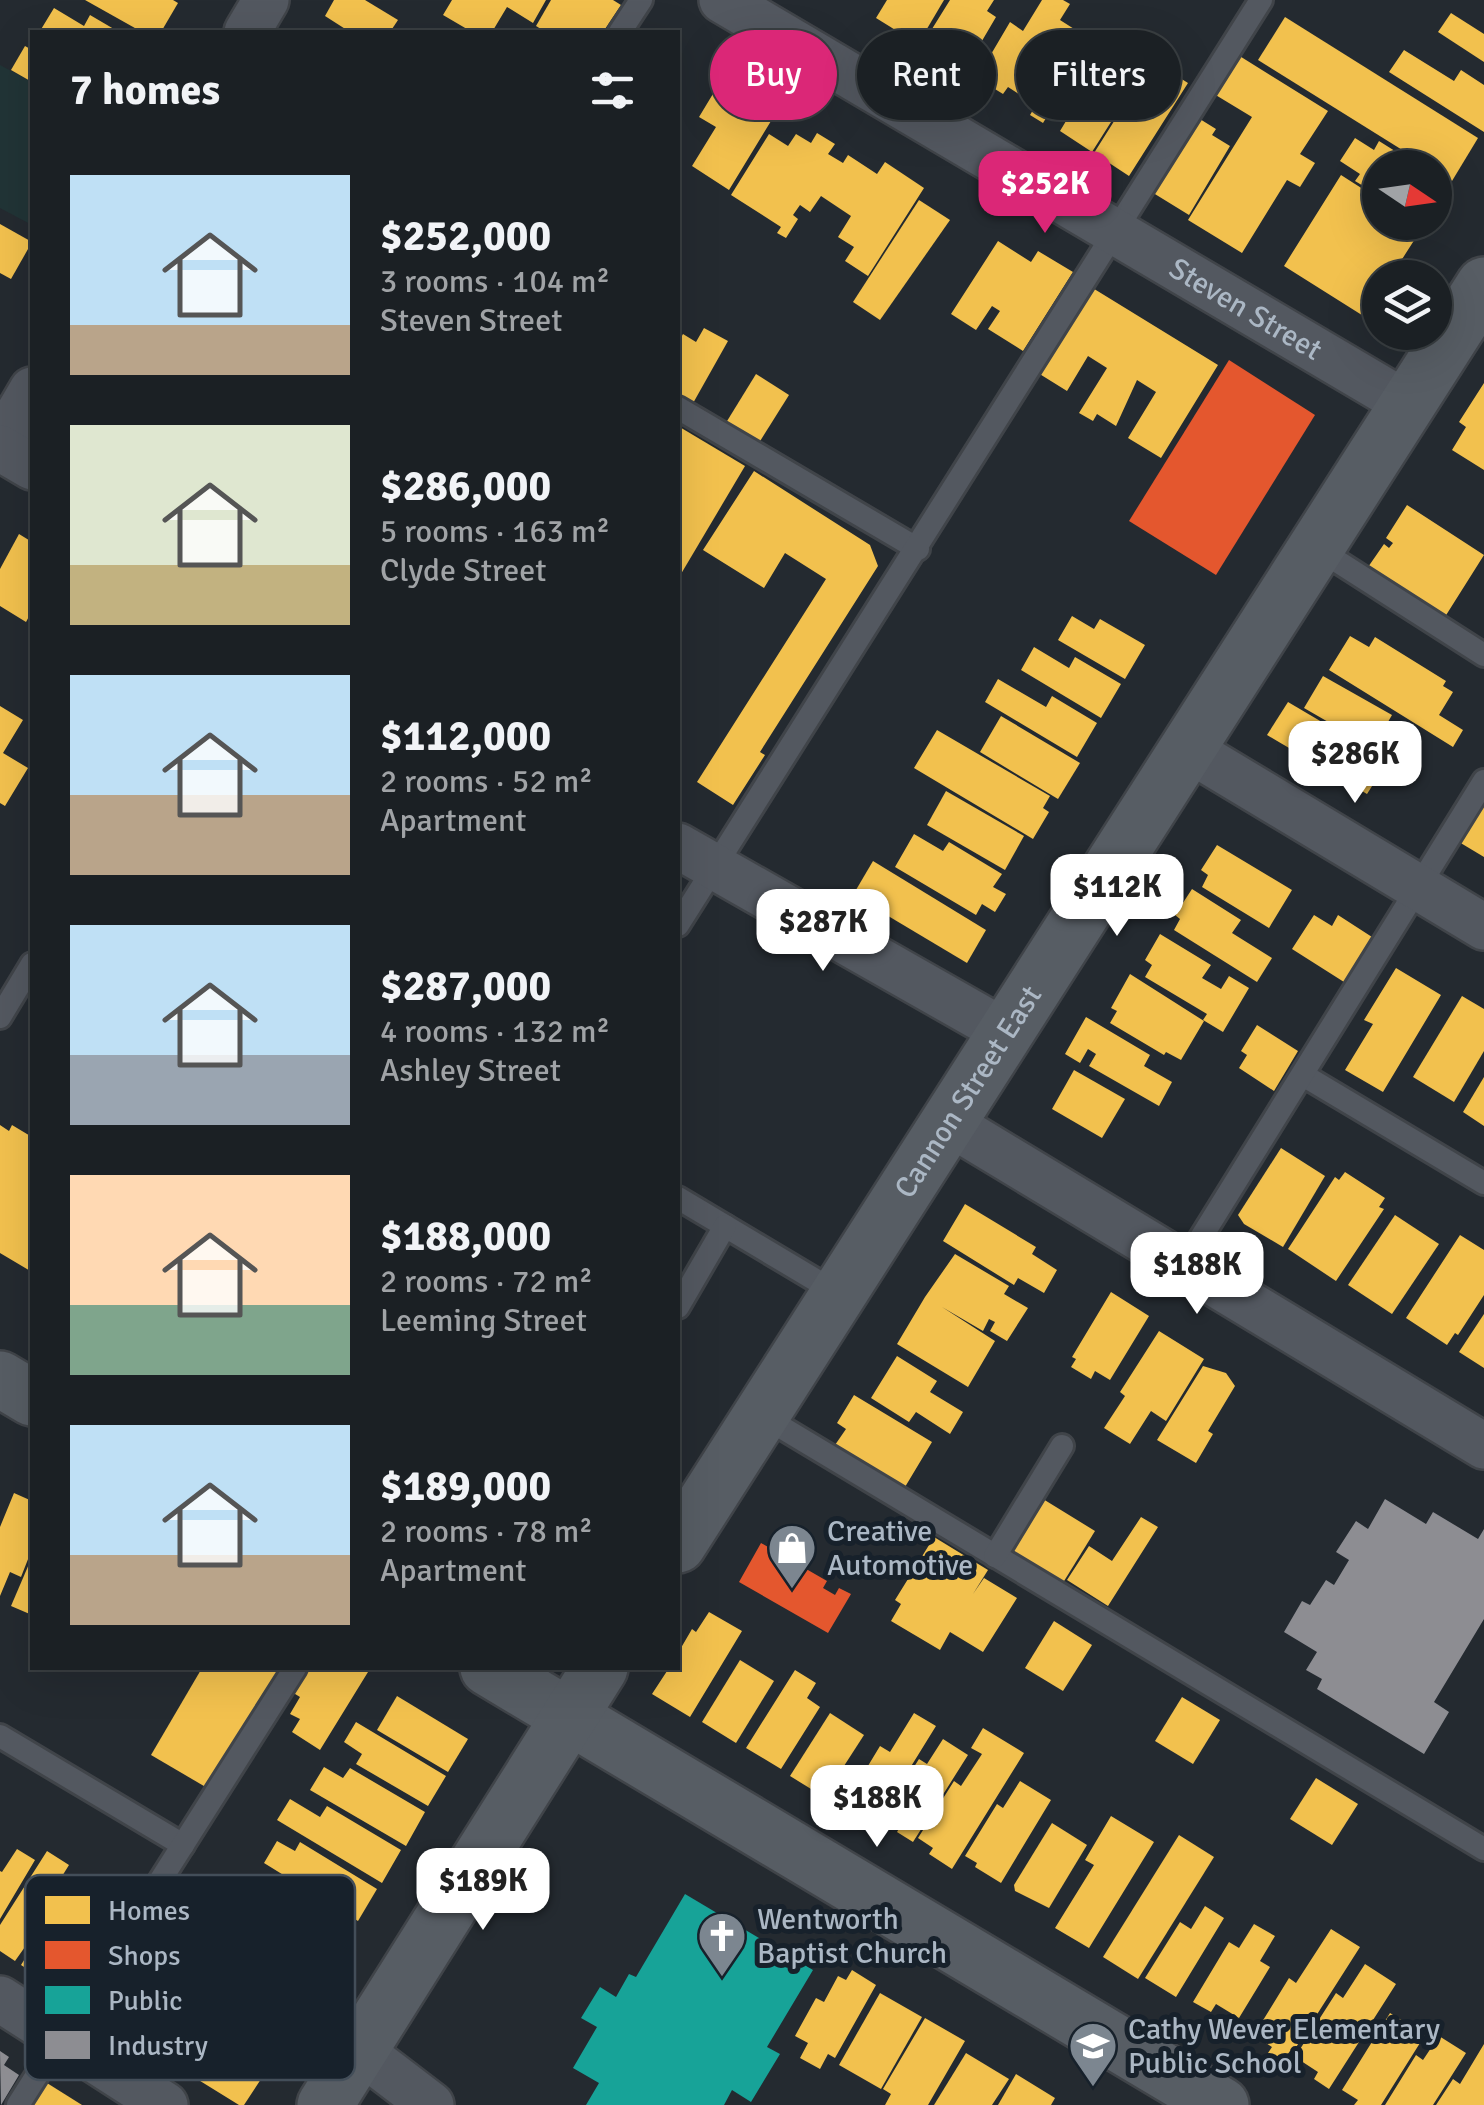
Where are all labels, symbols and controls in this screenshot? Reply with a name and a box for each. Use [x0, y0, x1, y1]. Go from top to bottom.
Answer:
chip: Buy [710, 30, 837, 120]
chip: Rent [857, 30, 996, 120]
chip: Filters [1016, 30, 1181, 120]
icon: filters [585, 63, 640, 118]
text: 7 homes [70, 65, 220, 116]
north arrow [1362, 150, 1452, 240]
map controls [1362, 150, 1452, 350]
pin: $252K [975, 151, 1115, 236]
text: $252K [1001, 164, 1089, 203]
text: $252,000 [380, 211, 551, 262]
icon: home [150, 215, 270, 335]
street label: Steven Street [1162, 250, 1329, 369]
button: layers [1362, 260, 1452, 350]
text: 3 rooms · 104 m² [380, 262, 610, 301]
text: Steven Street [380, 301, 562, 340]
text: $286,000 [380, 461, 551, 512]
icon: home [150, 465, 270, 585]
text: 5 rooms · 163 m² [380, 512, 610, 551]
text: Clyde Street [380, 551, 546, 590]
text: $112,000 [380, 711, 551, 762]
icon: home [150, 715, 270, 835]
pin: $286K [1285, 721, 1425, 806]
text: $286K [1311, 734, 1399, 773]
text: 2 rooms · 52 m² [380, 762, 593, 801]
text: Apartment [380, 801, 527, 840]
pin: $112K [1047, 854, 1187, 939]
text: $112K [1073, 867, 1161, 906]
pin: $287K [753, 889, 893, 974]
text: $287K [779, 902, 867, 941]
text: $287,000 [380, 961, 551, 1012]
icon: home [150, 965, 270, 1085]
street label: Cannon Street East [887, 979, 1050, 1205]
text: 4 rooms · 132 m² [380, 1012, 610, 1051]
text: Ashley Street [380, 1051, 561, 1090]
text: $188,000 [380, 1211, 551, 1262]
icon: home [150, 1215, 270, 1335]
pin: $188K [1127, 1232, 1267, 1317]
text: $188K [1153, 1245, 1241, 1284]
text: 2 rooms · 72 m² [380, 1262, 593, 1301]
text: Leeming Street [380, 1301, 587, 1340]
text: $189,000 [380, 1461, 551, 1512]
icon: home [150, 1465, 270, 1585]
text: 2 rooms · 78 m² [380, 1512, 593, 1551]
place label: Creative Automotive [827, 1513, 973, 1584]
shop icon: Creative Automotive [766, 1522, 818, 1590]
text: Apartment [380, 1551, 527, 1590]
pin: $188K [807, 1765, 947, 1850]
text: $188K [833, 1778, 921, 1817]
pin: $189K [413, 1848, 553, 1933]
text: $189K [439, 1861, 527, 1900]
legend [25, 1875, 355, 2080]
text: Homes [108, 1894, 190, 1928]
place label: Wentworth Baptist Church [757, 1901, 947, 1972]
church icon: Wentworth Baptist Church [696, 1910, 748, 1978]
text: Shops [108, 1939, 180, 1973]
text: Public [108, 1984, 182, 2018]
place label: Cathy Wever Elementary Public School [1128, 2011, 1440, 2082]
school or university icon: Cathy Wever Elementary Public School [1067, 2020, 1119, 2088]
text: Industry [108, 2029, 208, 2063]

